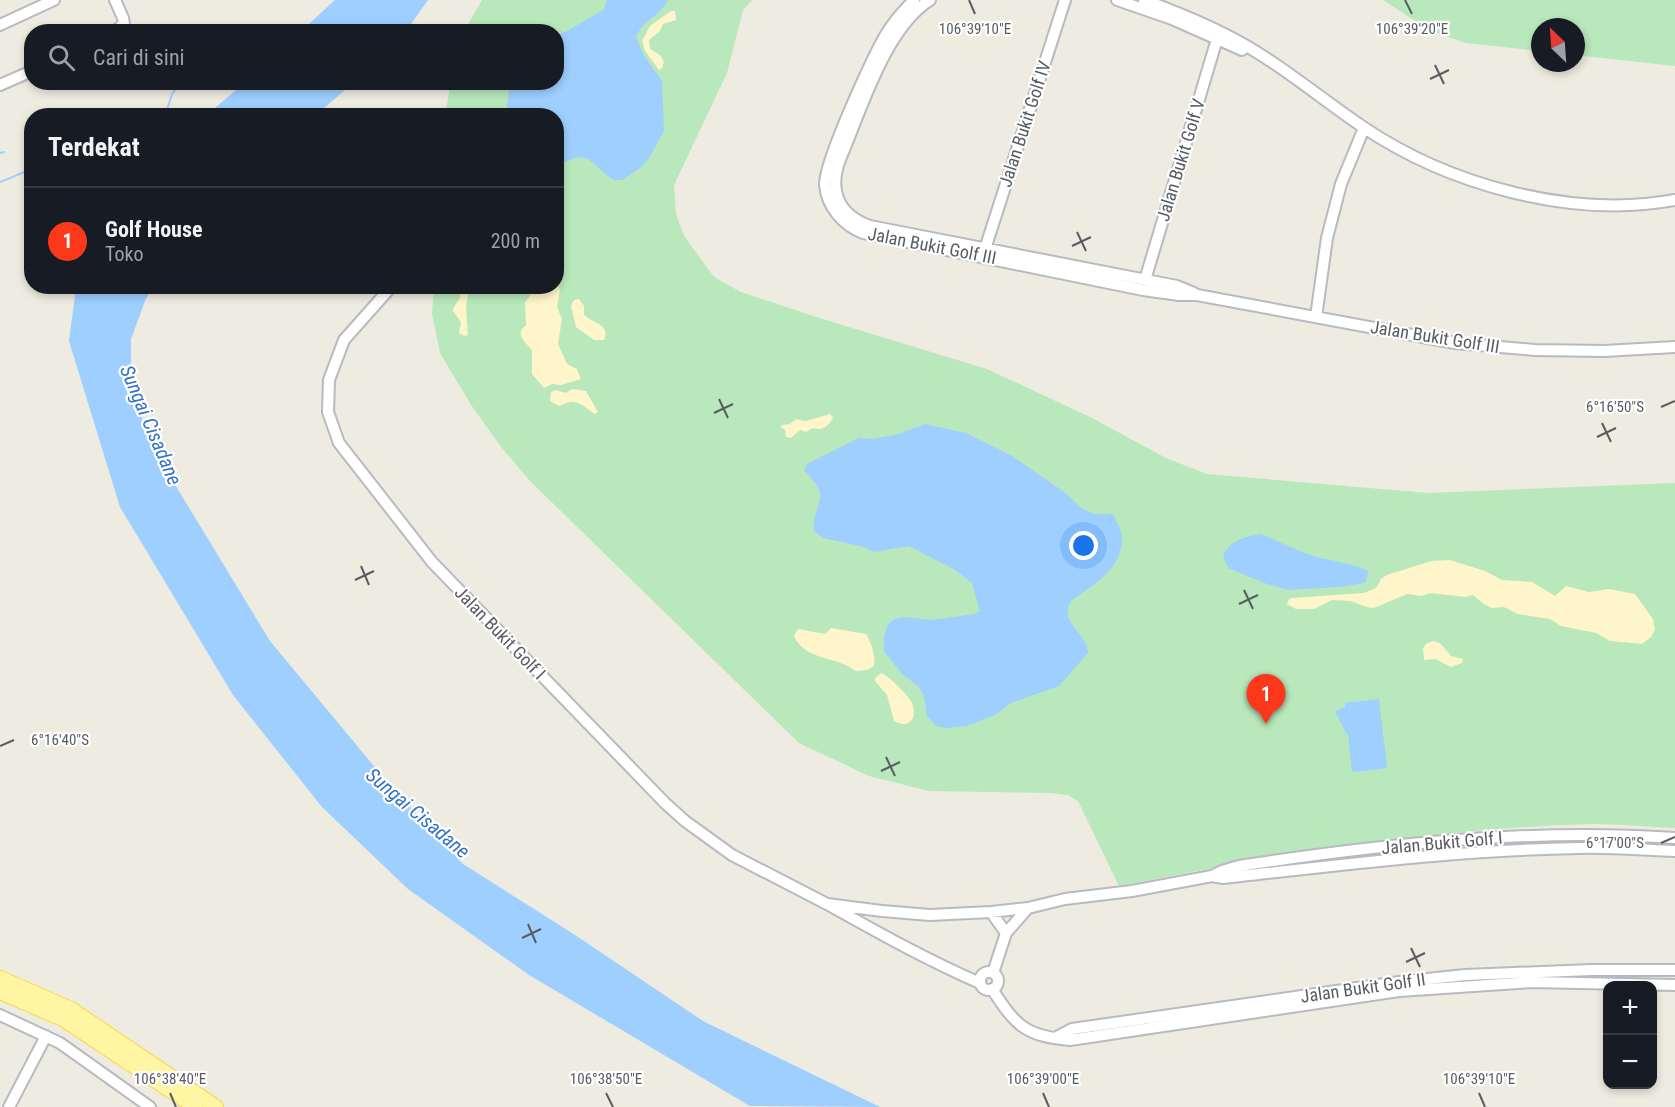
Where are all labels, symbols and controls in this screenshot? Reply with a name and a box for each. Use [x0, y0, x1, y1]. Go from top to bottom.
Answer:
north arrow [1531, 18, 1585, 72]
text: 106°39'10"E [939, 20, 1011, 38]
text: 106°39'20"E [1376, 20, 1448, 38]
search box [24, 24, 564, 90]
icon: search [45, 41, 78, 74]
text: Cari di sini [93, 45, 185, 70]
street label: Jalan Bukit Golf IV [994, 58, 1055, 190]
street label: Jalan Bukit Golf V [1152, 96, 1209, 224]
text: Terdekat [48, 132, 140, 162]
text: Golf House [105, 217, 202, 242]
street label: Jalan Bukit Golf III [866, 223, 998, 268]
text: 1 [62, 229, 73, 253]
text: 200 m [491, 229, 540, 253]
text: Toko [105, 242, 144, 266]
street label: Jalan Bukit Golf III [1369, 316, 1501, 357]
water label: Sungai Cisadane [115, 362, 187, 488]
text: 6°16'50"S [1586, 398, 1644, 416]
your location [1069, 531, 1098, 560]
street label: Jalan Bukit Golf I [451, 582, 550, 684]
pin: 1 [1246, 674, 1286, 724]
text: 6°16'40"S [31, 731, 89, 749]
water label: Sungai Cisadane [361, 763, 475, 863]
street label: Jalan Bukit Golf I [1381, 827, 1503, 858]
text: 6°17'00"S [1586, 834, 1644, 852]
street label: Jalan Bukit Golf II [1299, 968, 1427, 1007]
map controls [1603, 981, 1657, 1089]
button: + [1603, 981, 1657, 1035]
button: − [1603, 1035, 1657, 1089]
text: 106°38'40"E [134, 1070, 206, 1088]
text: 106°38'50"E [570, 1070, 642, 1088]
text: 106°39'00"E [1007, 1070, 1079, 1088]
text: 106°39'10"E [1443, 1070, 1515, 1088]

